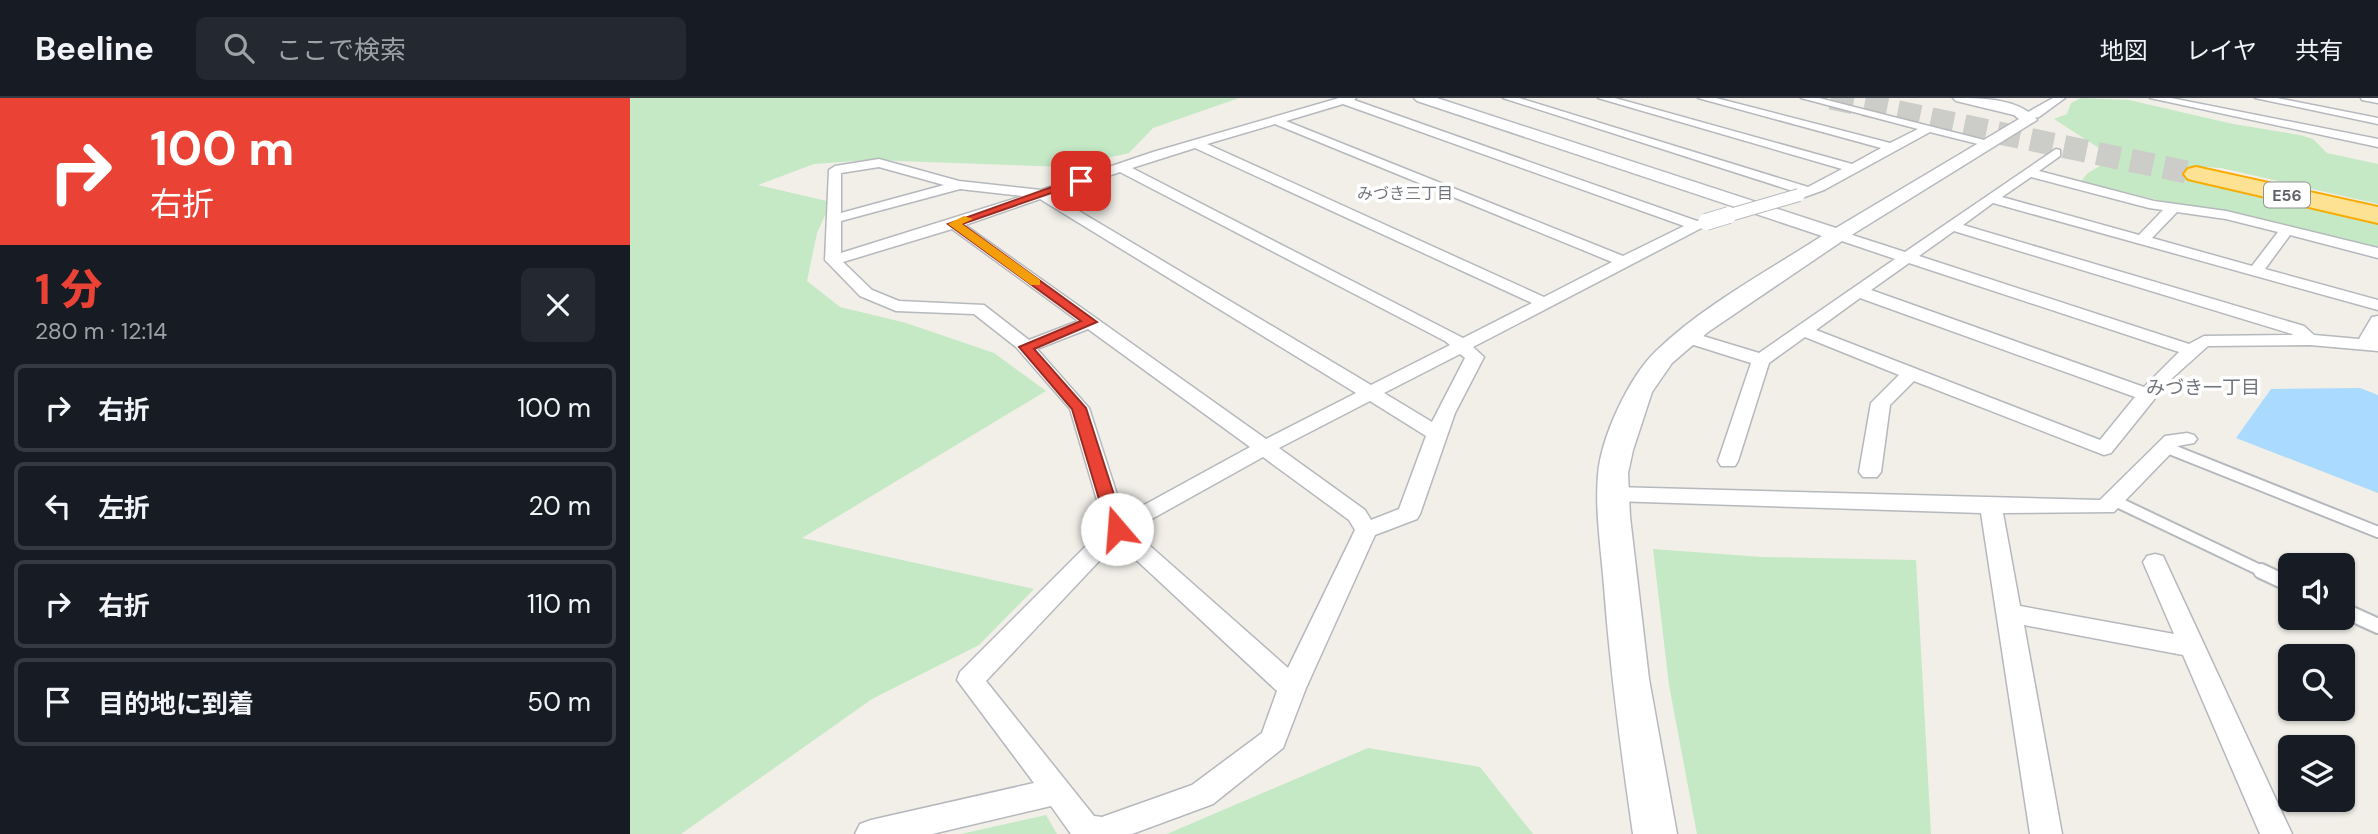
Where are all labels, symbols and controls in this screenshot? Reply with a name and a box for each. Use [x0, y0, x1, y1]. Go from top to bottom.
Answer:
search box [196, 17, 686, 80]
text: Beeline [35, 27, 154, 70]
icon: search [220, 29, 258, 67]
text: ここで検索 [276, 33, 406, 67]
text: 地図 [2100, 35, 2148, 66]
text: レイヤ [2186, 35, 2257, 66]
text: 共有 [2295, 35, 2343, 66]
text: 100 m [150, 116, 294, 180]
icon: right [35, 126, 126, 217]
pin [1051, 151, 1111, 211]
icon: arrive [1062, 162, 1100, 200]
text: 右折 [150, 183, 214, 225]
district label: みづき三丁目 [1357, 183, 1453, 204]
road number: E56 [2264, 183, 2310, 208]
text: 1 分 [35, 262, 102, 317]
button: close [521, 268, 595, 342]
text: 280 m · 12:14 [35, 316, 167, 346]
district label: みづき一丁目 [2146, 375, 2260, 400]
icon: right [39, 389, 77, 427]
text: 100 m [517, 391, 591, 425]
text: 右折 [98, 393, 150, 427]
icon: left [39, 487, 77, 525]
text: 20 m [528, 489, 591, 523]
text: 左折 [98, 491, 150, 525]
position arrow [1080, 492, 1154, 566]
map controls [2278, 553, 2355, 812]
button: sound [2278, 553, 2355, 630]
icon: right [39, 585, 77, 623]
text: 110 m [527, 587, 591, 621]
text: 右折 [98, 589, 150, 623]
button: search [2278, 644, 2355, 721]
icon: arrive [39, 683, 77, 721]
text: 50 m [527, 685, 591, 719]
text: 目的地に到着 [98, 687, 254, 721]
button: layers [2278, 735, 2355, 812]

